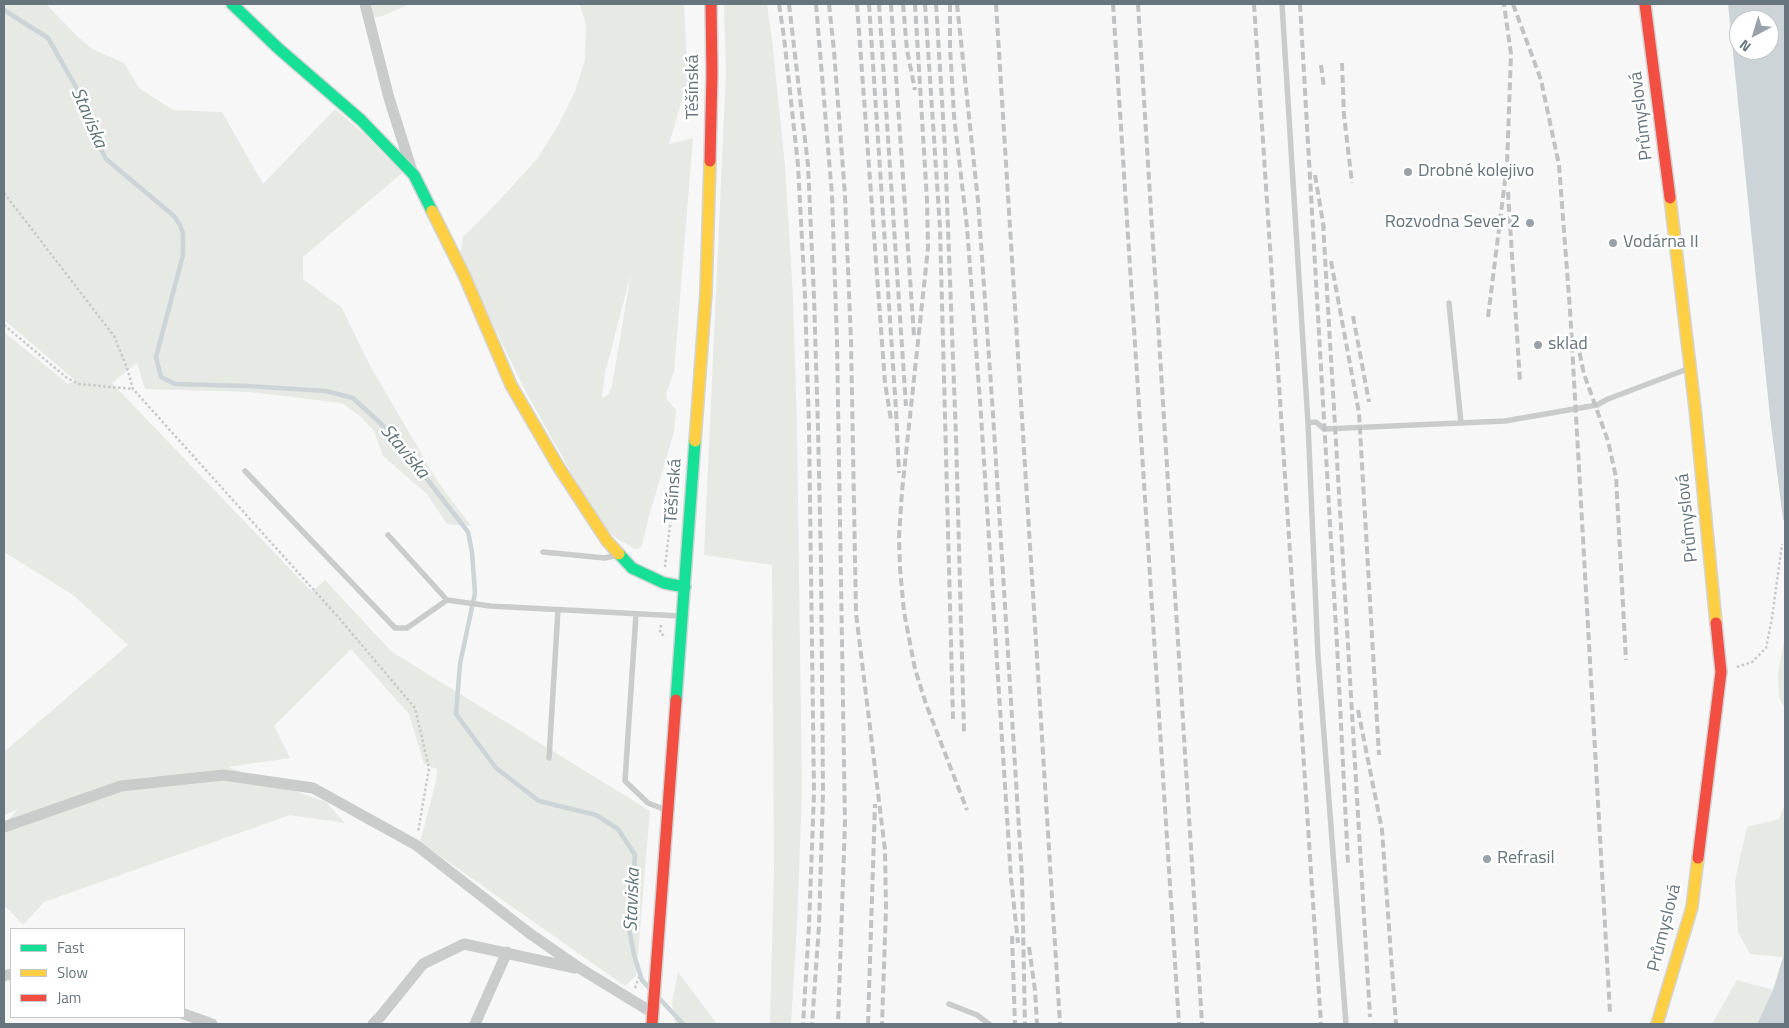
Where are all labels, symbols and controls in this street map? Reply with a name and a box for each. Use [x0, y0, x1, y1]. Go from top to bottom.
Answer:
north arrow [1729, 10, 1779, 60]
text: N [1735, 35, 1755, 57]
street label: Těšínská [683, 55, 705, 119]
street label: Průmyslová [1626, 70, 1658, 162]
water label: Staviska [65, 84, 111, 152]
place label: Drobné kolejivo [1418, 161, 1534, 183]
marker: Drobné kolejivo [1402, 166, 1414, 178]
place label: Rozvodna Sever 2 [1385, 212, 1520, 234]
marker: Rozvodna Sever 2 [1524, 217, 1536, 229]
place label: Vodárna II [1623, 232, 1699, 254]
marker: Vodárna II [1607, 237, 1619, 249]
place label: sklad [1548, 334, 1588, 356]
marker: sklad [1532, 339, 1544, 351]
water label: Staviska [375, 420, 433, 484]
street label: Těšínská [661, 458, 687, 524]
street label: Průmyslová [1673, 472, 1703, 564]
place label: Refrasil [1497, 848, 1555, 870]
marker: Refrasil [1481, 853, 1493, 865]
water label: Staviska [621, 868, 645, 932]
street label: Průmyslová [1644, 882, 1686, 974]
legend [10, 928, 185, 1018]
text: Fast [57, 936, 84, 959]
text: Slow [57, 961, 88, 984]
text: Jam [57, 986, 81, 1009]

